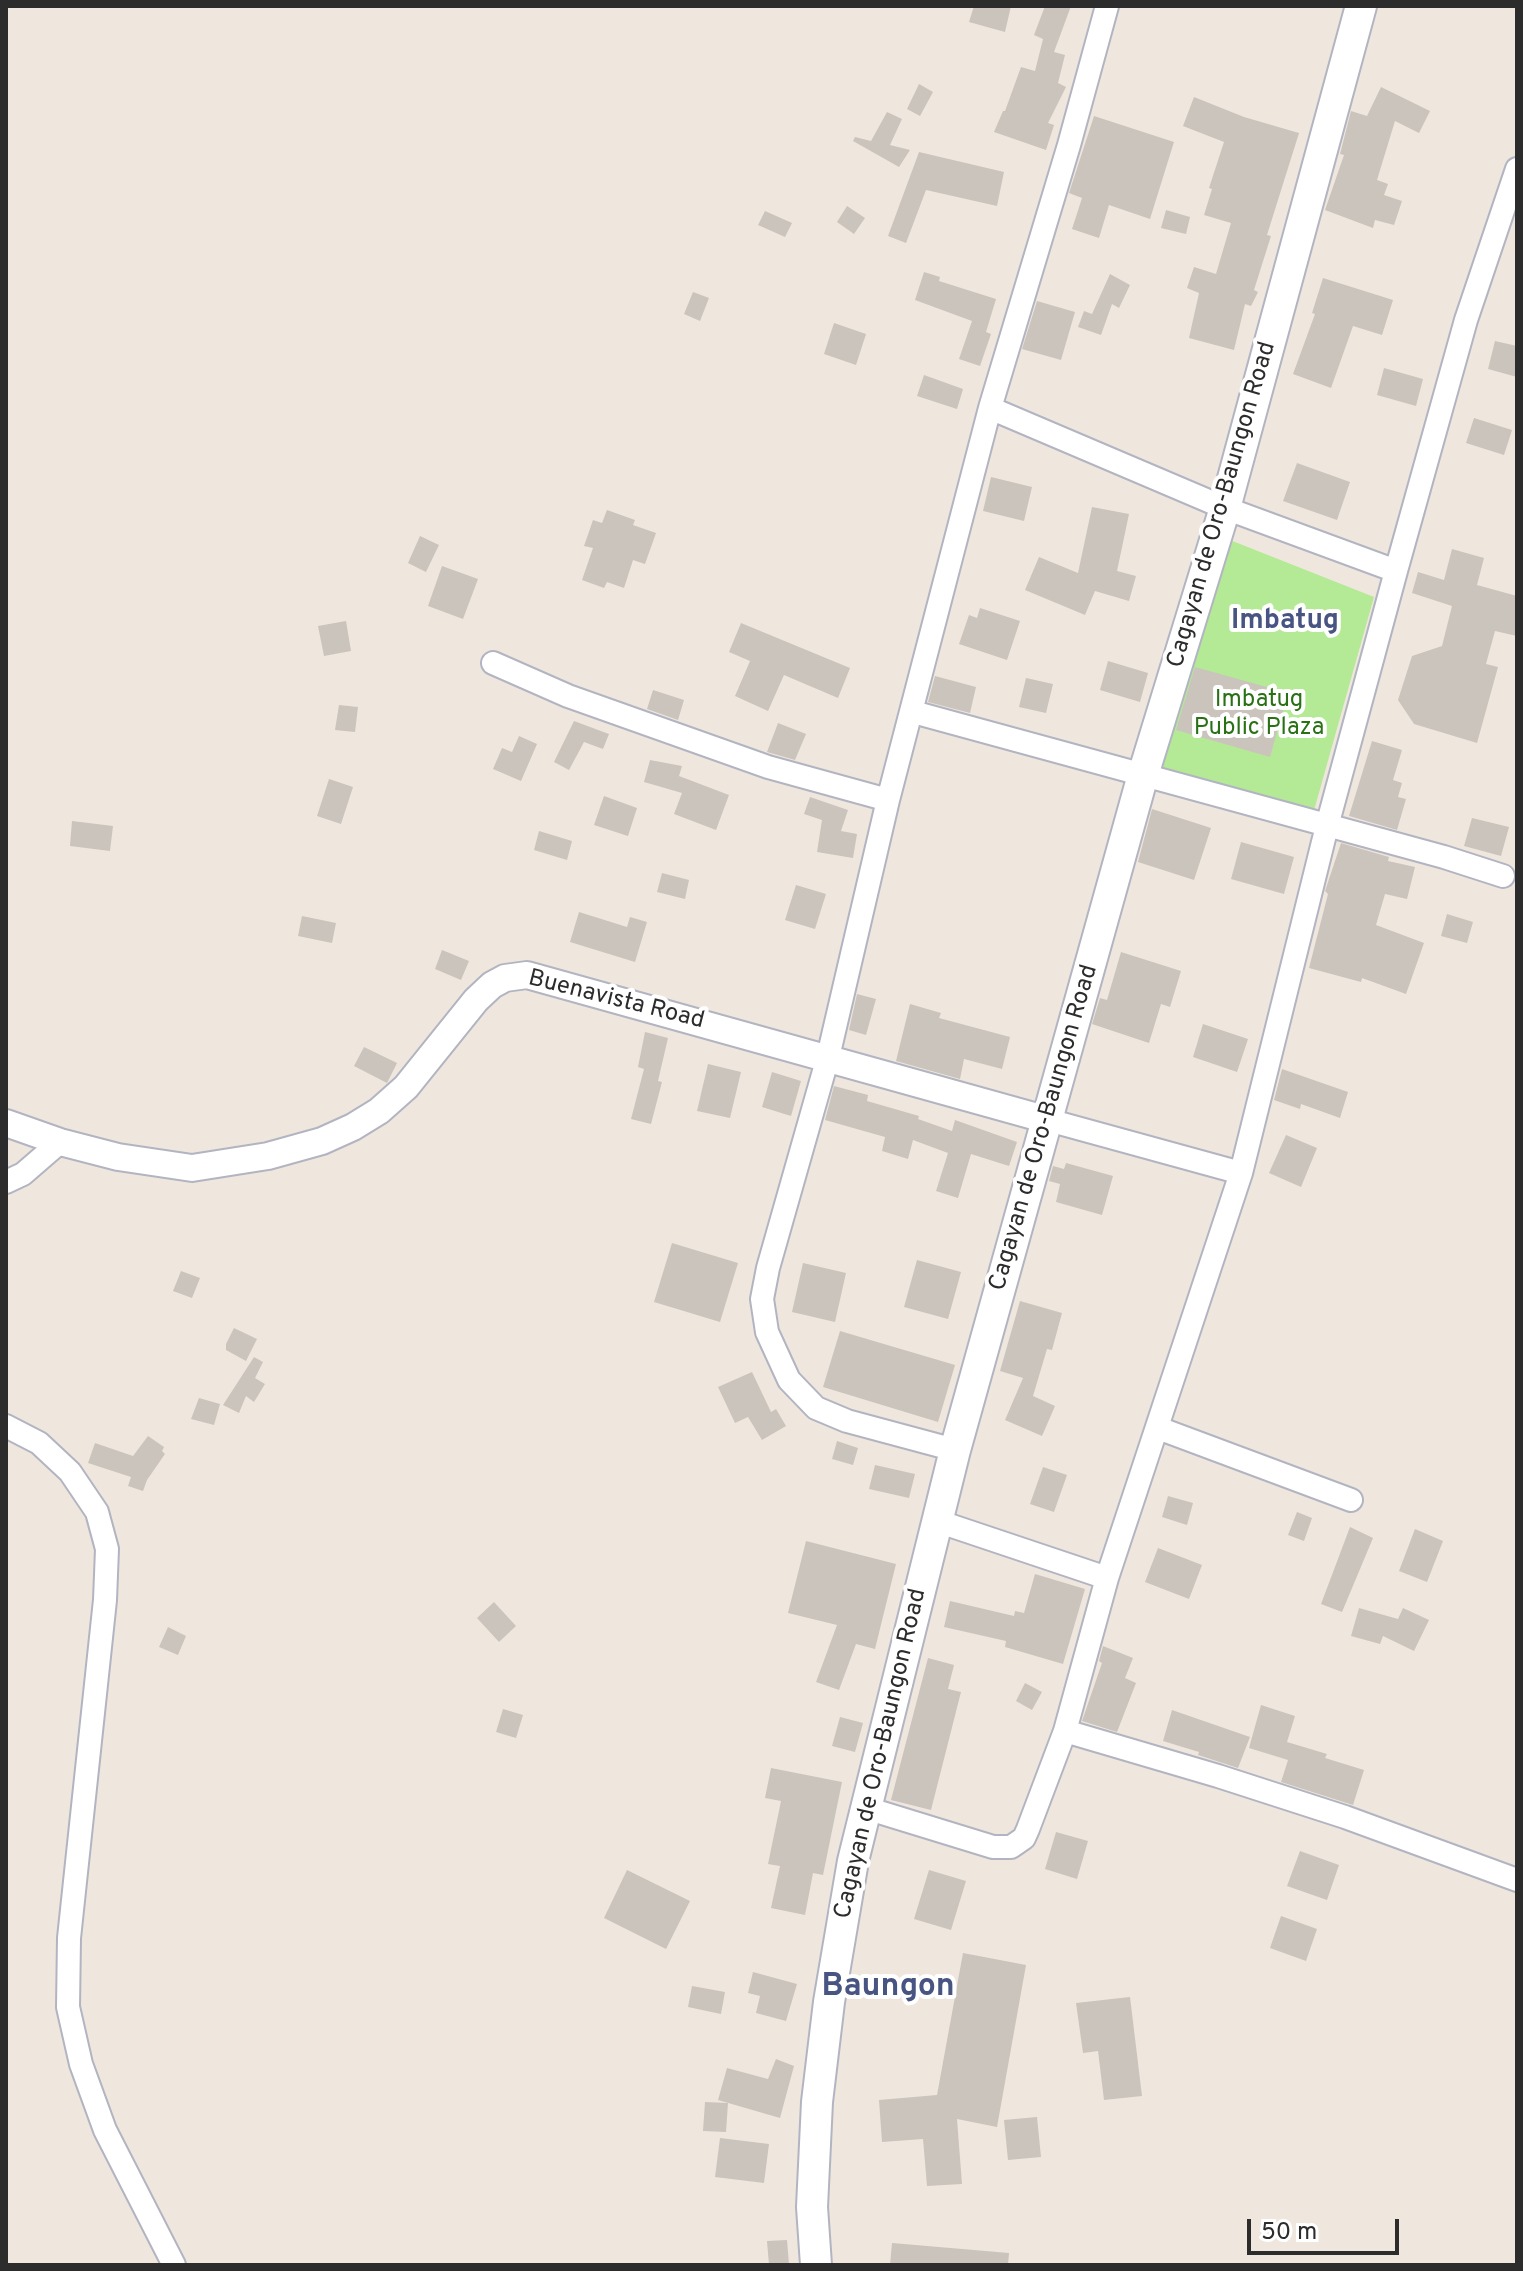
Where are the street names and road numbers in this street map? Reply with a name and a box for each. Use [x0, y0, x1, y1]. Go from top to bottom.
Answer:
street label: Cagayan de Oro-Baungon Road [1163, 339, 1283, 671]
street label: Cagayan de Oro-Baungon Road [985, 962, 1105, 1294]
street label: Buenavista Road [525, 965, 707, 1037]
street label: Cagayan de Oro-Baungon Road [830, 1586, 934, 1922]

